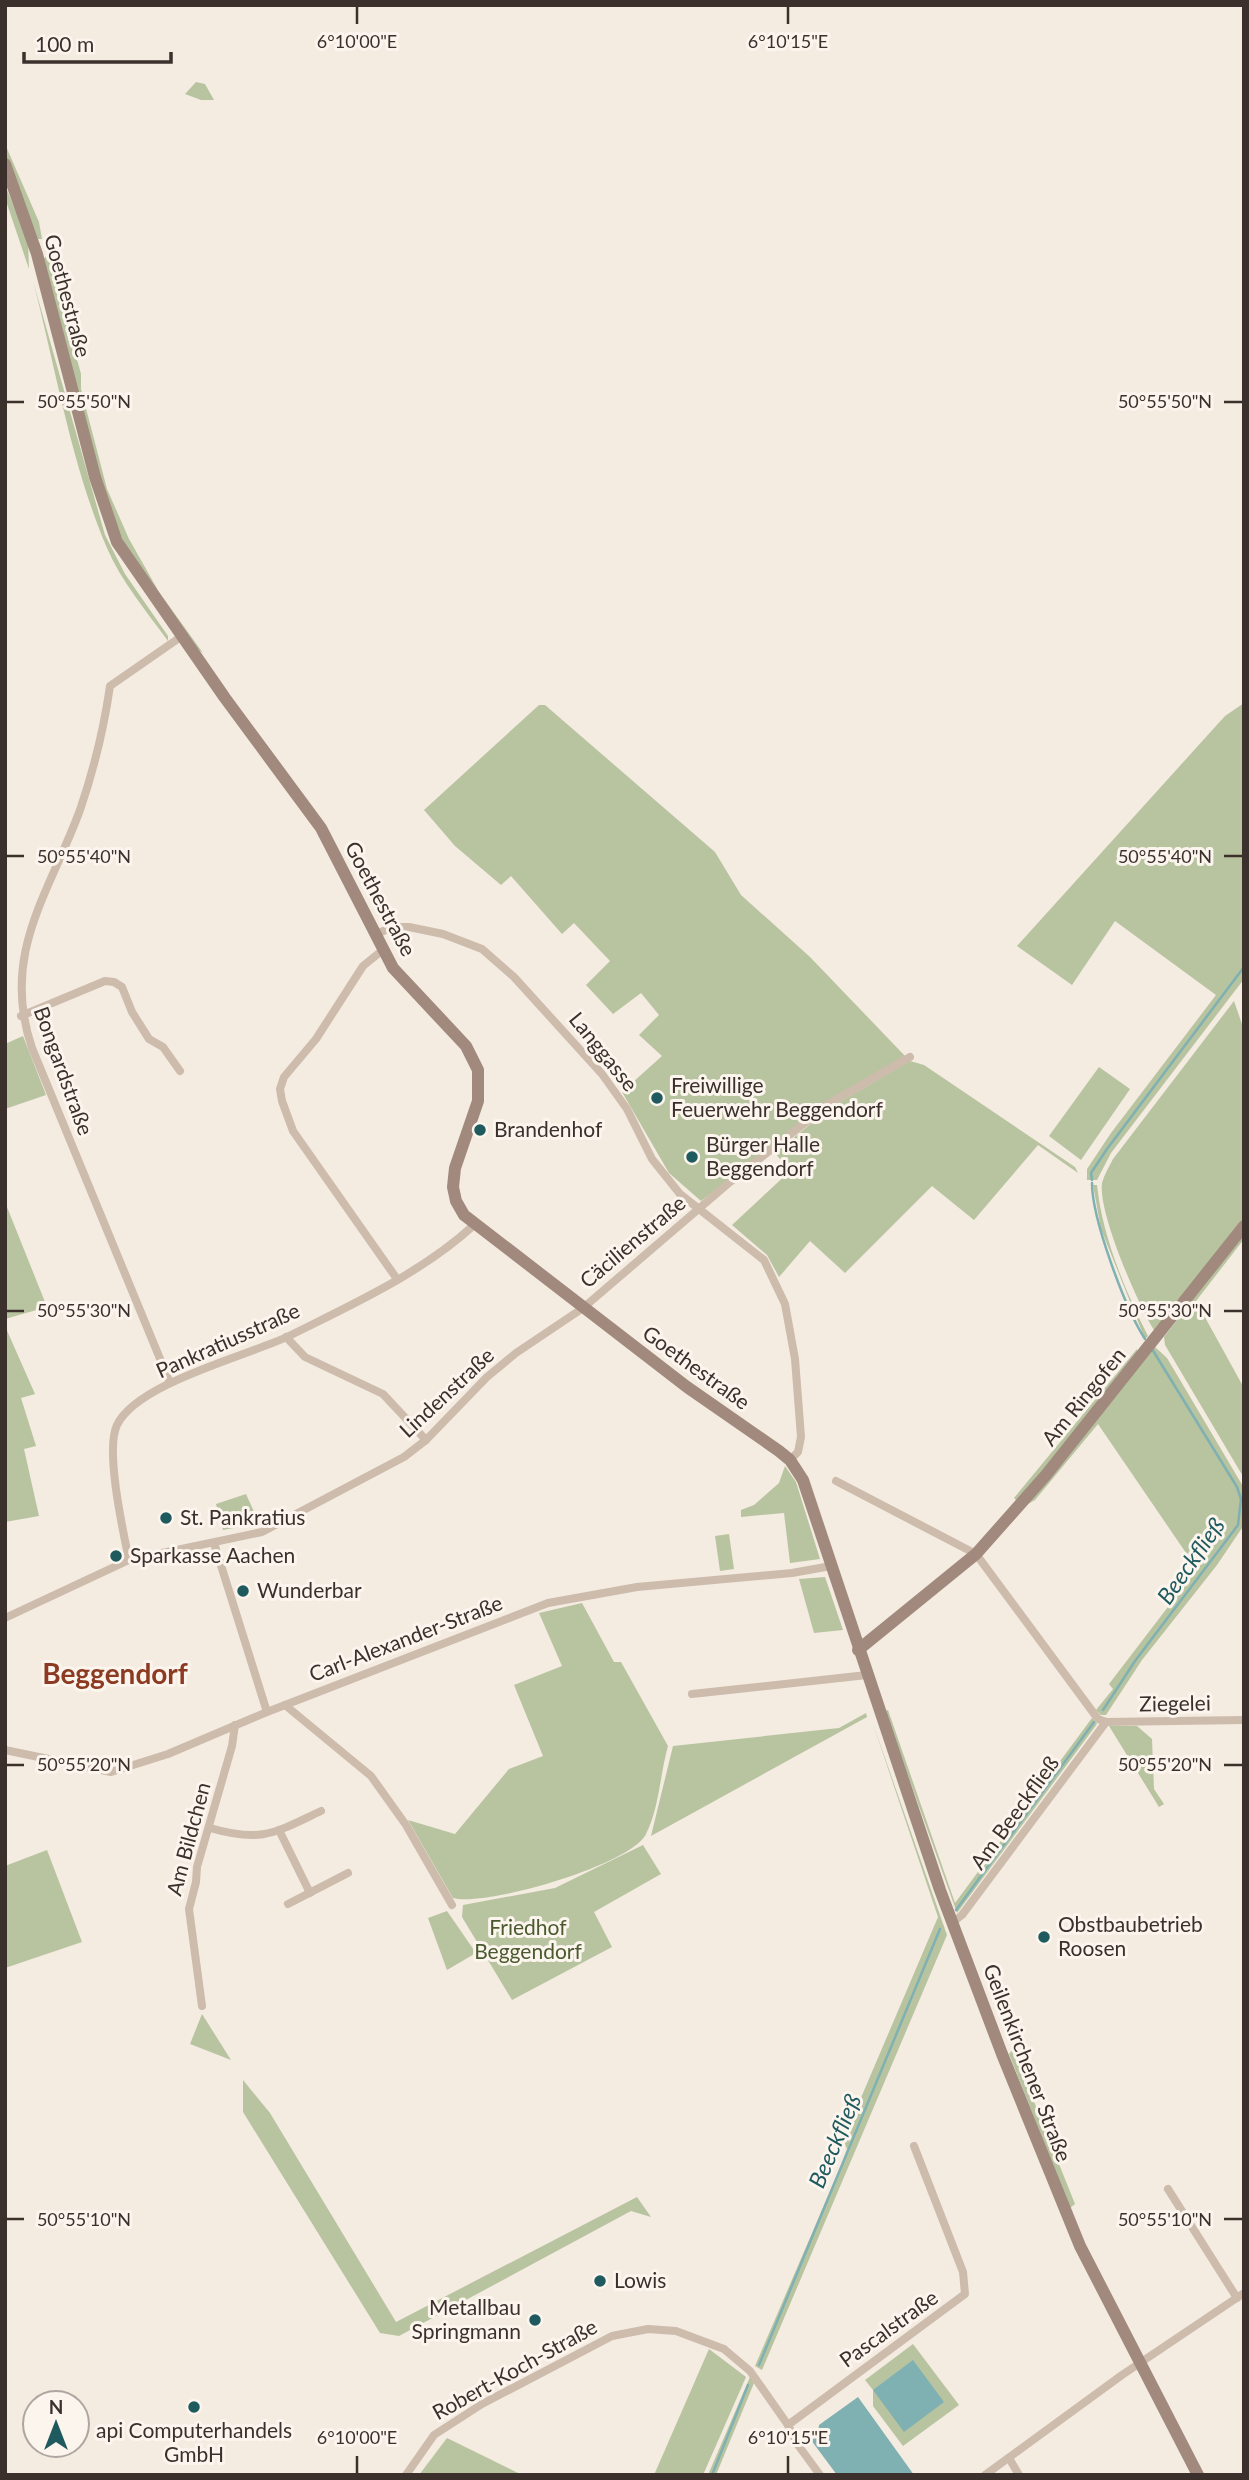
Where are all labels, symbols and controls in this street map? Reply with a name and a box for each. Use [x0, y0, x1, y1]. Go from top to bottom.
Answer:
scale bar [24, 21, 172, 65]
text: 6°10'00"E [317, 30, 397, 52]
text: 6°10'15"E [748, 30, 828, 52]
text: 100 m [35, 31, 94, 56]
street label: Goethestraße [40, 231, 97, 360]
text: 50°55'50"N [37, 390, 131, 412]
text: 50°55'50"N [1118, 390, 1212, 412]
street label: Goethestraße [341, 837, 422, 960]
text: 50°55'40"N [37, 845, 131, 867]
text: 50°55'40"N [1118, 845, 1212, 867]
street label: Bongardstraße [30, 1003, 99, 1138]
street label: Langgasse [565, 1006, 644, 1096]
place label: Freiwillige Feuerwehr Beggendorf [671, 1072, 883, 1121]
marker: Freiwillige Feuerwehr Beggendorf [649, 1090, 665, 1106]
place label: Brandenhof [494, 1116, 603, 1141]
marker: Brandenhof [472, 1122, 488, 1138]
place label: Bürger Halle Beggendorf [706, 1131, 820, 1180]
marker: Bürger Halle Beggendorf [684, 1149, 700, 1165]
street label: Cäcilienstraße [574, 1189, 690, 1292]
street label: Pankratiusstraße [152, 1297, 303, 1382]
text: 50°55'30"N [37, 1299, 131, 1321]
text: 50°55'30"N [1118, 1299, 1212, 1321]
street label: Goethestraße [638, 1320, 755, 1414]
street label: Lindenstraße [394, 1342, 498, 1442]
street label: Am Ringofen [1036, 1342, 1130, 1450]
place label: St. Pankratius [180, 1504, 305, 1529]
marker: St. Pankratius [158, 1510, 174, 1526]
water label: Beeckfließ [1150, 1512, 1230, 1609]
place label: Sparkasse Aachen [130, 1542, 295, 1567]
marker: Sparkasse Aachen [108, 1548, 124, 1564]
place label: Wunderbar [257, 1577, 362, 1602]
marker: Wunderbar [235, 1583, 251, 1599]
street label: Carl-Alexander-Straße [305, 1589, 506, 1686]
district label: Beggendorf [42, 1656, 188, 1690]
street label: Ziegelei [1139, 1689, 1211, 1716]
street label: Am Beeckfließ [964, 1751, 1063, 1874]
text: 50°55'20"N [37, 1753, 131, 1775]
text: 50°55'20"N [1118, 1753, 1212, 1775]
street label: Am Bildchen [160, 1779, 215, 1898]
place label: Obstbaubetrieb Roosen [1058, 1911, 1203, 1960]
park label: Friedhof Beggendorf [474, 1914, 582, 1963]
marker: Obstbaubetrieb Roosen [1036, 1929, 1052, 1945]
street label: Geilenkirchener Straße [979, 1960, 1078, 2165]
water label: Beeckfließ [802, 2090, 866, 2192]
text: 50°55'10"N [37, 2208, 131, 2230]
text: 50°55'10"N [1118, 2208, 1212, 2230]
place label: Lowis [614, 2267, 666, 2292]
marker: Lowis [592, 2273, 608, 2289]
street label: Pascalstraße [834, 2284, 942, 2372]
place label: Metallbau Springmann [412, 2294, 521, 2343]
marker: Metallbau Springmann [527, 2312, 543, 2328]
street label: Robert-Koch-Straße [428, 2313, 601, 2424]
north arrow [21, 2389, 91, 2459]
text: N [49, 2395, 63, 2418]
marker: api Computerhandels GmbH [186, 2399, 202, 2415]
place label: api Computerhandels GmbH [96, 2417, 292, 2466]
text: 6°10'00"E [317, 2426, 397, 2448]
text: 6°10'15"E [748, 2426, 828, 2448]

